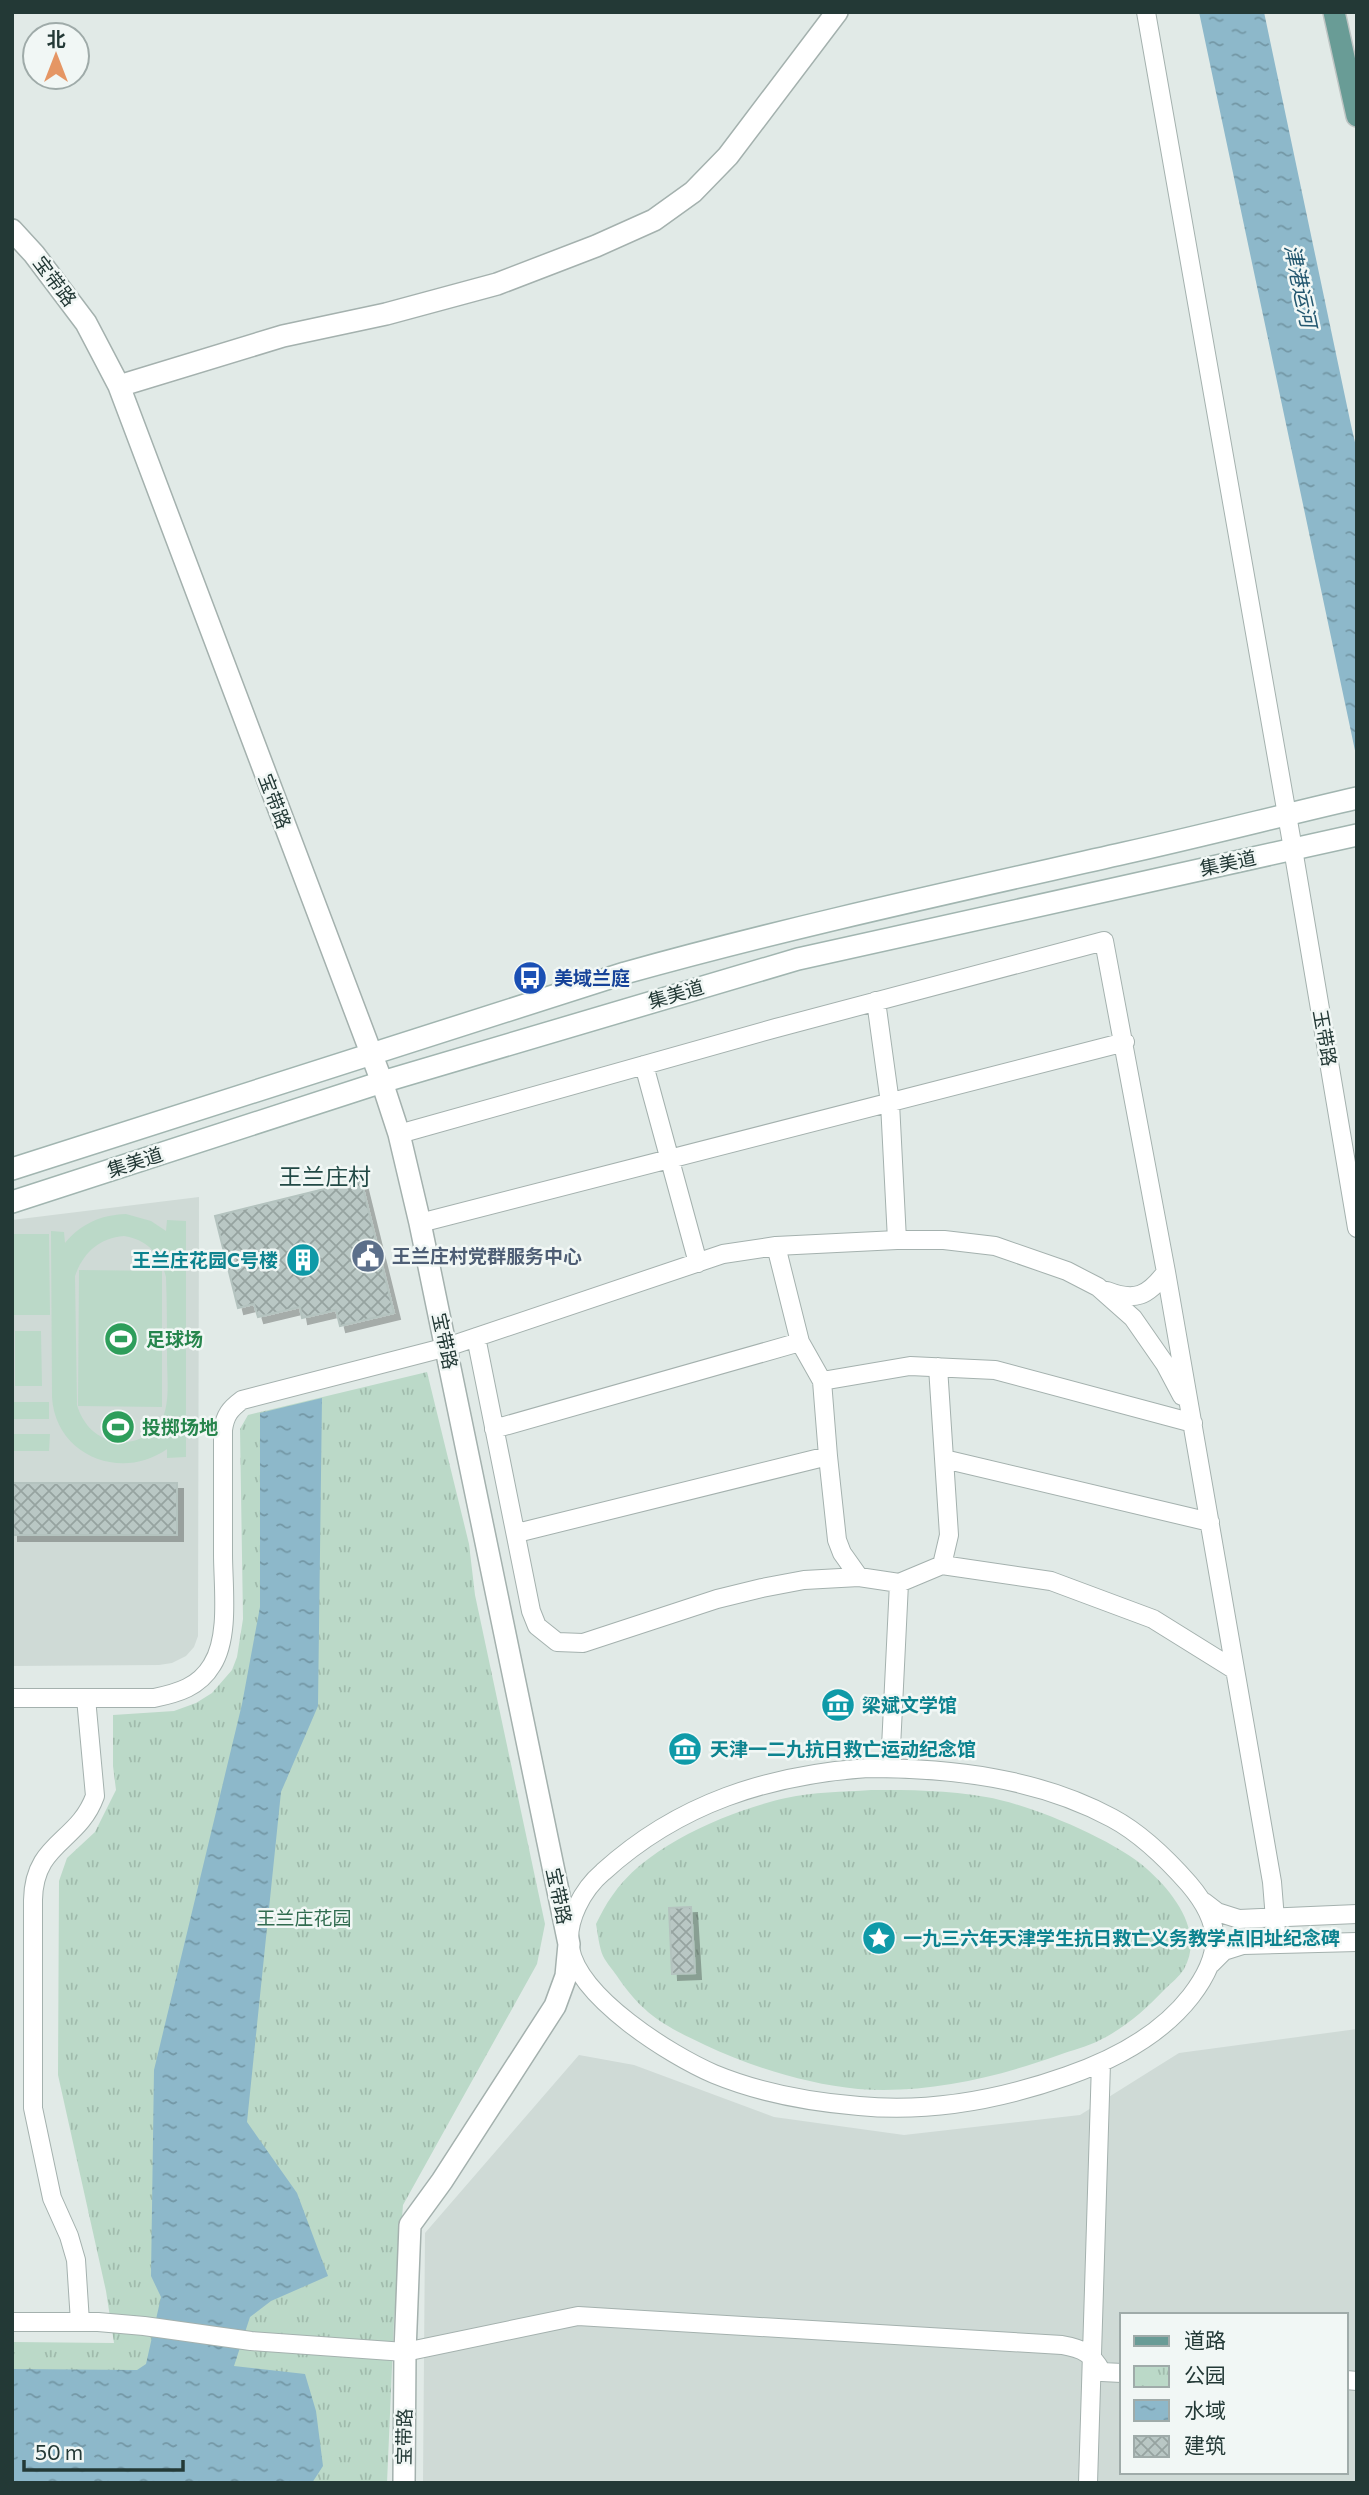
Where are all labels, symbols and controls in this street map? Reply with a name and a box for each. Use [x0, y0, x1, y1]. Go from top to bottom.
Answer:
north arrow [21, 21, 91, 91]
text: 北 [46, 27, 66, 50]
water label: 津港运河 [1281, 242, 1323, 333]
street label: 宝带路 [29, 251, 82, 310]
street label: 宝带路 [255, 770, 296, 832]
street label: 集美道 [1198, 845, 1258, 880]
bus stop icon: 美域兰庭 [511, 959, 549, 997]
place label: 美域兰庭 [554, 966, 630, 989]
street label: 集美道 [645, 975, 706, 1012]
street label: 玉带路 [1309, 1008, 1342, 1068]
street label: 集美道 [104, 1142, 166, 1181]
district label: 王兰庄村 [279, 1162, 371, 1190]
public building icon: 王兰庄村党群服务中心 [349, 1237, 387, 1275]
building icon: 王兰庄花园C号楼 [284, 1241, 322, 1279]
place label: 王兰庄村党群服务中心 [392, 1244, 582, 1267]
place label: 王兰庄花园C号楼 [132, 1248, 278, 1271]
street label: 宝带路 [428, 1311, 463, 1371]
sports icon: 足球场 [102, 1320, 140, 1358]
place label: 足球场 [146, 1327, 203, 1350]
sports icon: 投掷场地 [99, 1408, 137, 1446]
place label: 投掷场地 [142, 1415, 218, 1438]
museum icon: 梁斌文学馆 [819, 1686, 857, 1724]
place label: 梁斌文学馆 [862, 1693, 957, 1716]
museum icon: 天津一二九抗日救亡运动纪念馆 [666, 1730, 704, 1768]
place label: 天津一二九抗日救亡运动纪念馆 [710, 1737, 976, 1760]
street label: 宝带路 [542, 1866, 577, 1926]
park label: 王兰庄花园 [256, 1906, 352, 1929]
place icon: 一九三六年天津学生抗日救亡义务教学点旧址纪念碑 [860, 1919, 898, 1957]
place label: 一九三六年天津学生抗日救亡义务教学点旧址纪念碑 [903, 1926, 1340, 1949]
legend [1120, 2313, 1348, 2474]
text: 道路 [1184, 2327, 1226, 2352]
text: 公园 [1184, 2362, 1226, 2387]
text: 水域 [1184, 2397, 1226, 2422]
street label: 宝带路 [392, 2408, 415, 2466]
scale bar [24, 2428, 184, 2472]
text: 建筑 [1184, 2432, 1226, 2457]
text: 50 m [35, 2439, 83, 2464]

